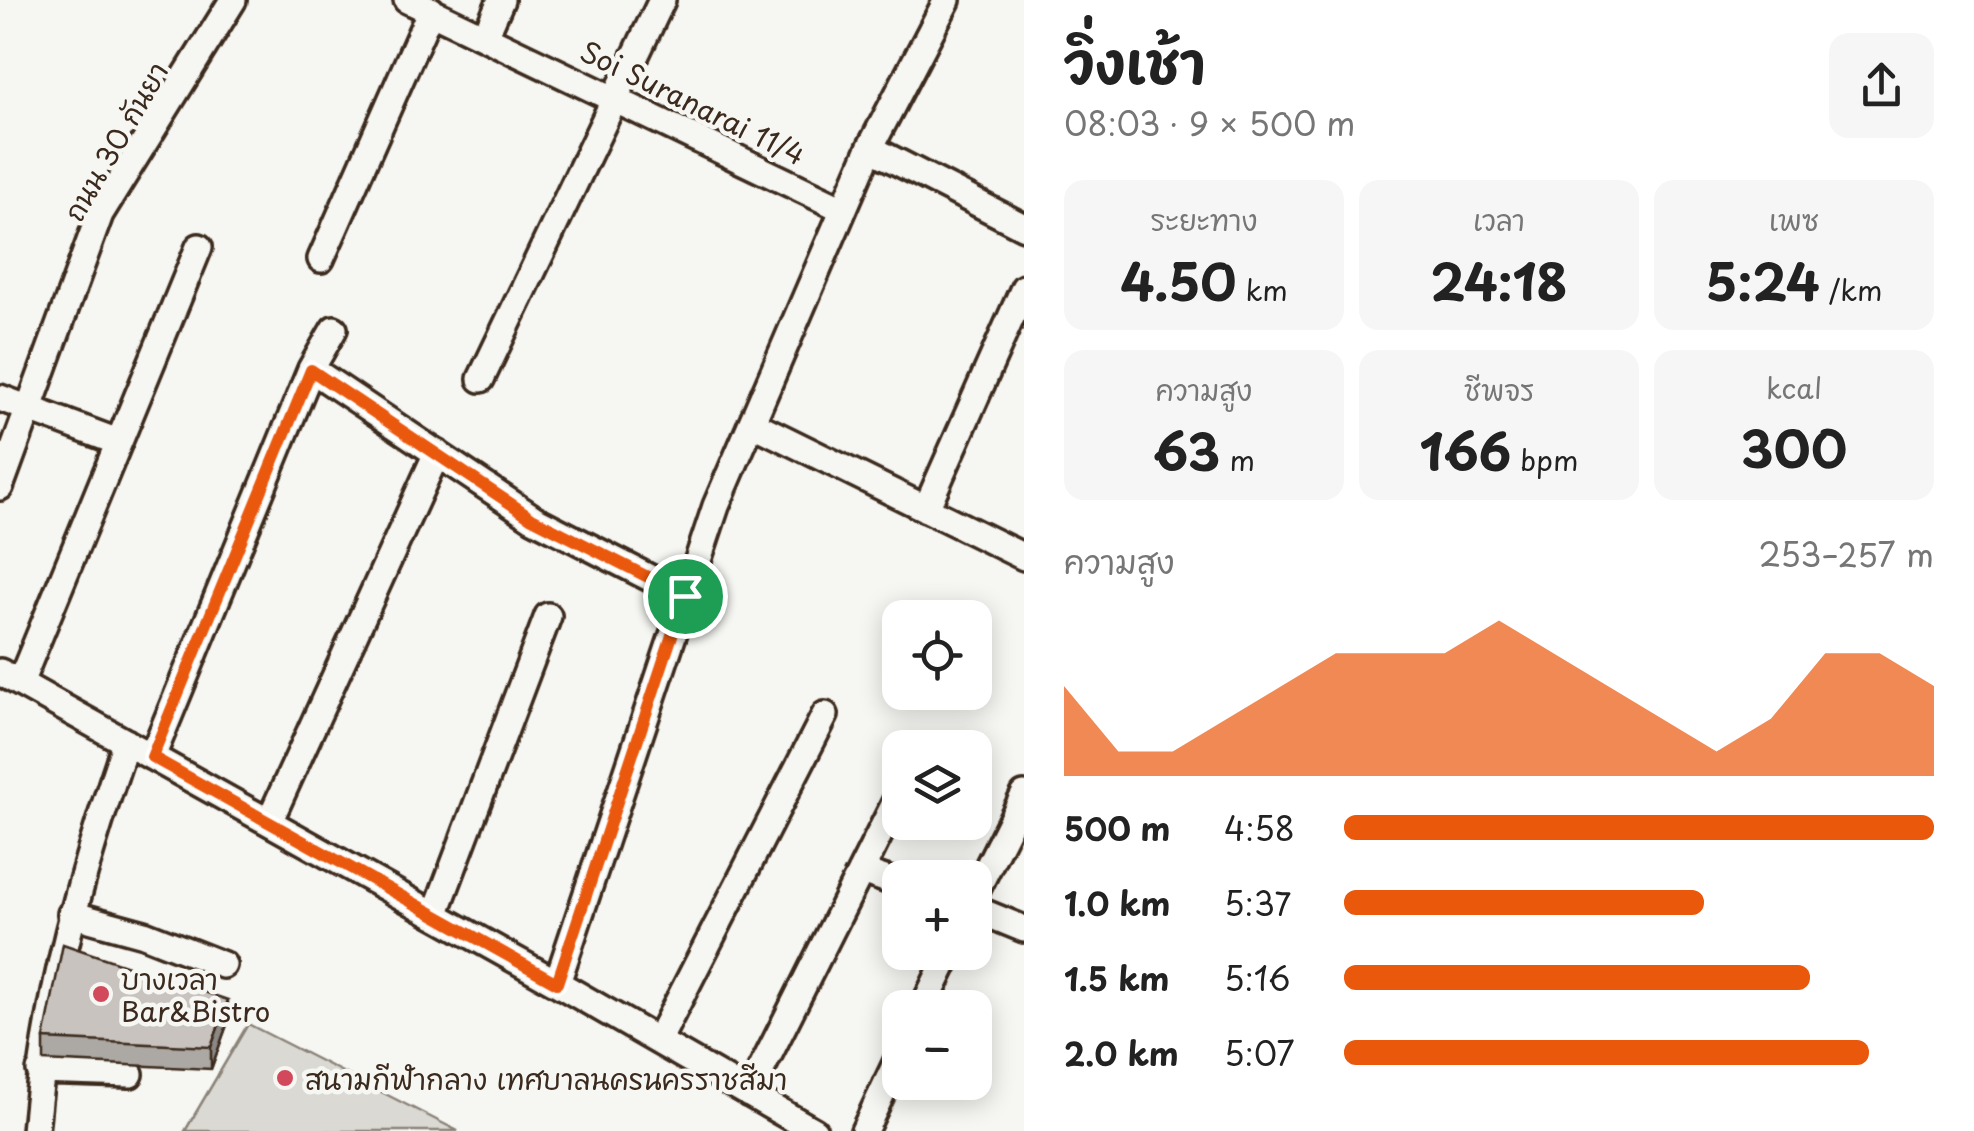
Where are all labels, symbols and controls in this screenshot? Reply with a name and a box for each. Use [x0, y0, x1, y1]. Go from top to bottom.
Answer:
text: วิ่งเช้า [1064, 20, 1206, 103]
street label: Soi Suranarai 11/4 [573, 29, 813, 175]
button: share [1829, 33, 1934, 138]
street label: ถนน 30 กันยา [52, 53, 178, 229]
text: 08:03 · 9 × 500 m [1064, 99, 1355, 147]
text: ระยะทาง [1151, 198, 1257, 241]
text: เวลา [1473, 198, 1525, 241]
text: เพซ [1769, 198, 1819, 241]
text: 4.50 [1120, 242, 1237, 318]
text: 24:18 [1430, 242, 1568, 318]
text: 5:24 [1706, 242, 1820, 318]
text: km [1237, 268, 1288, 311]
text: /km [1820, 268, 1882, 311]
text: kcal [1766, 366, 1822, 409]
text: ความสูง [1156, 368, 1252, 411]
text: ชีพจร [1464, 368, 1534, 411]
text: 300 [1741, 409, 1847, 485]
text: 63 [1153, 412, 1220, 488]
text: 166 [1420, 412, 1511, 488]
text: m [1220, 438, 1255, 481]
text: bpm [1511, 438, 1578, 481]
text: 253–257 m [1758, 530, 1934, 578]
text: ความสูง [1064, 537, 1175, 585]
pin [643, 554, 728, 639]
icon: arrive [658, 569, 713, 624]
map controls [882, 600, 992, 1100]
button: locate [882, 600, 992, 710]
button: layers [882, 730, 992, 840]
text: 500 m [1064, 804, 1170, 852]
text: 4:58 [1224, 804, 1295, 852]
button: + [882, 860, 992, 970]
text: 1.0 km [1064, 879, 1170, 927]
text: 5:37 [1224, 879, 1291, 927]
text: 1.5 km [1064, 954, 1169, 1002]
text: 5:16 [1224, 954, 1291, 1002]
place label: บางเวลา Bar&Bistro [121, 957, 270, 1032]
marker: บางเวลา Bar&Bistro [90, 983, 112, 1005]
button: − [882, 990, 992, 1100]
text: 2.0 km [1064, 1029, 1179, 1077]
text: 5:07 [1224, 1029, 1294, 1077]
place label: สนามกีฬากลาง เทศบาลนครนครราชสีมา [305, 1057, 787, 1100]
marker: สนามกีฬากลาง เทศบาลนครนครราชสีมา [274, 1067, 296, 1089]

